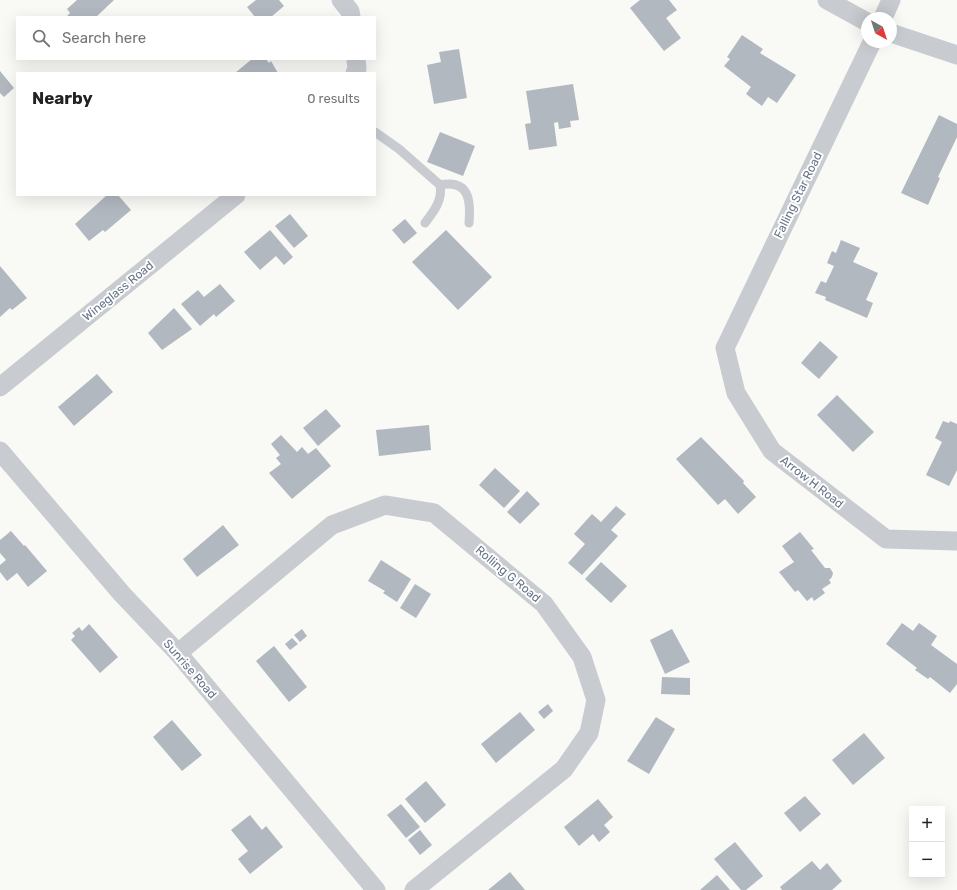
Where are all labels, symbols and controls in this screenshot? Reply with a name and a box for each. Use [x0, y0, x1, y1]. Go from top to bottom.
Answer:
north arrow [861, 12, 897, 48]
search box [16, 16, 376, 60]
icon: search [30, 27, 52, 49]
text: Search here [62, 29, 146, 47]
text: Nearby [32, 88, 93, 108]
text: 0 results [307, 91, 360, 106]
street label: Falling Star Road [771, 150, 825, 240]
street label: Wineglass Road [80, 258, 156, 324]
street label: Arrow H Road [778, 453, 846, 511]
street label: Rolling G Road [473, 543, 543, 605]
street label: Sunrise Road [161, 637, 219, 701]
map controls [909, 806, 945, 878]
button: + [909, 806, 945, 842]
button: − [909, 842, 945, 878]

